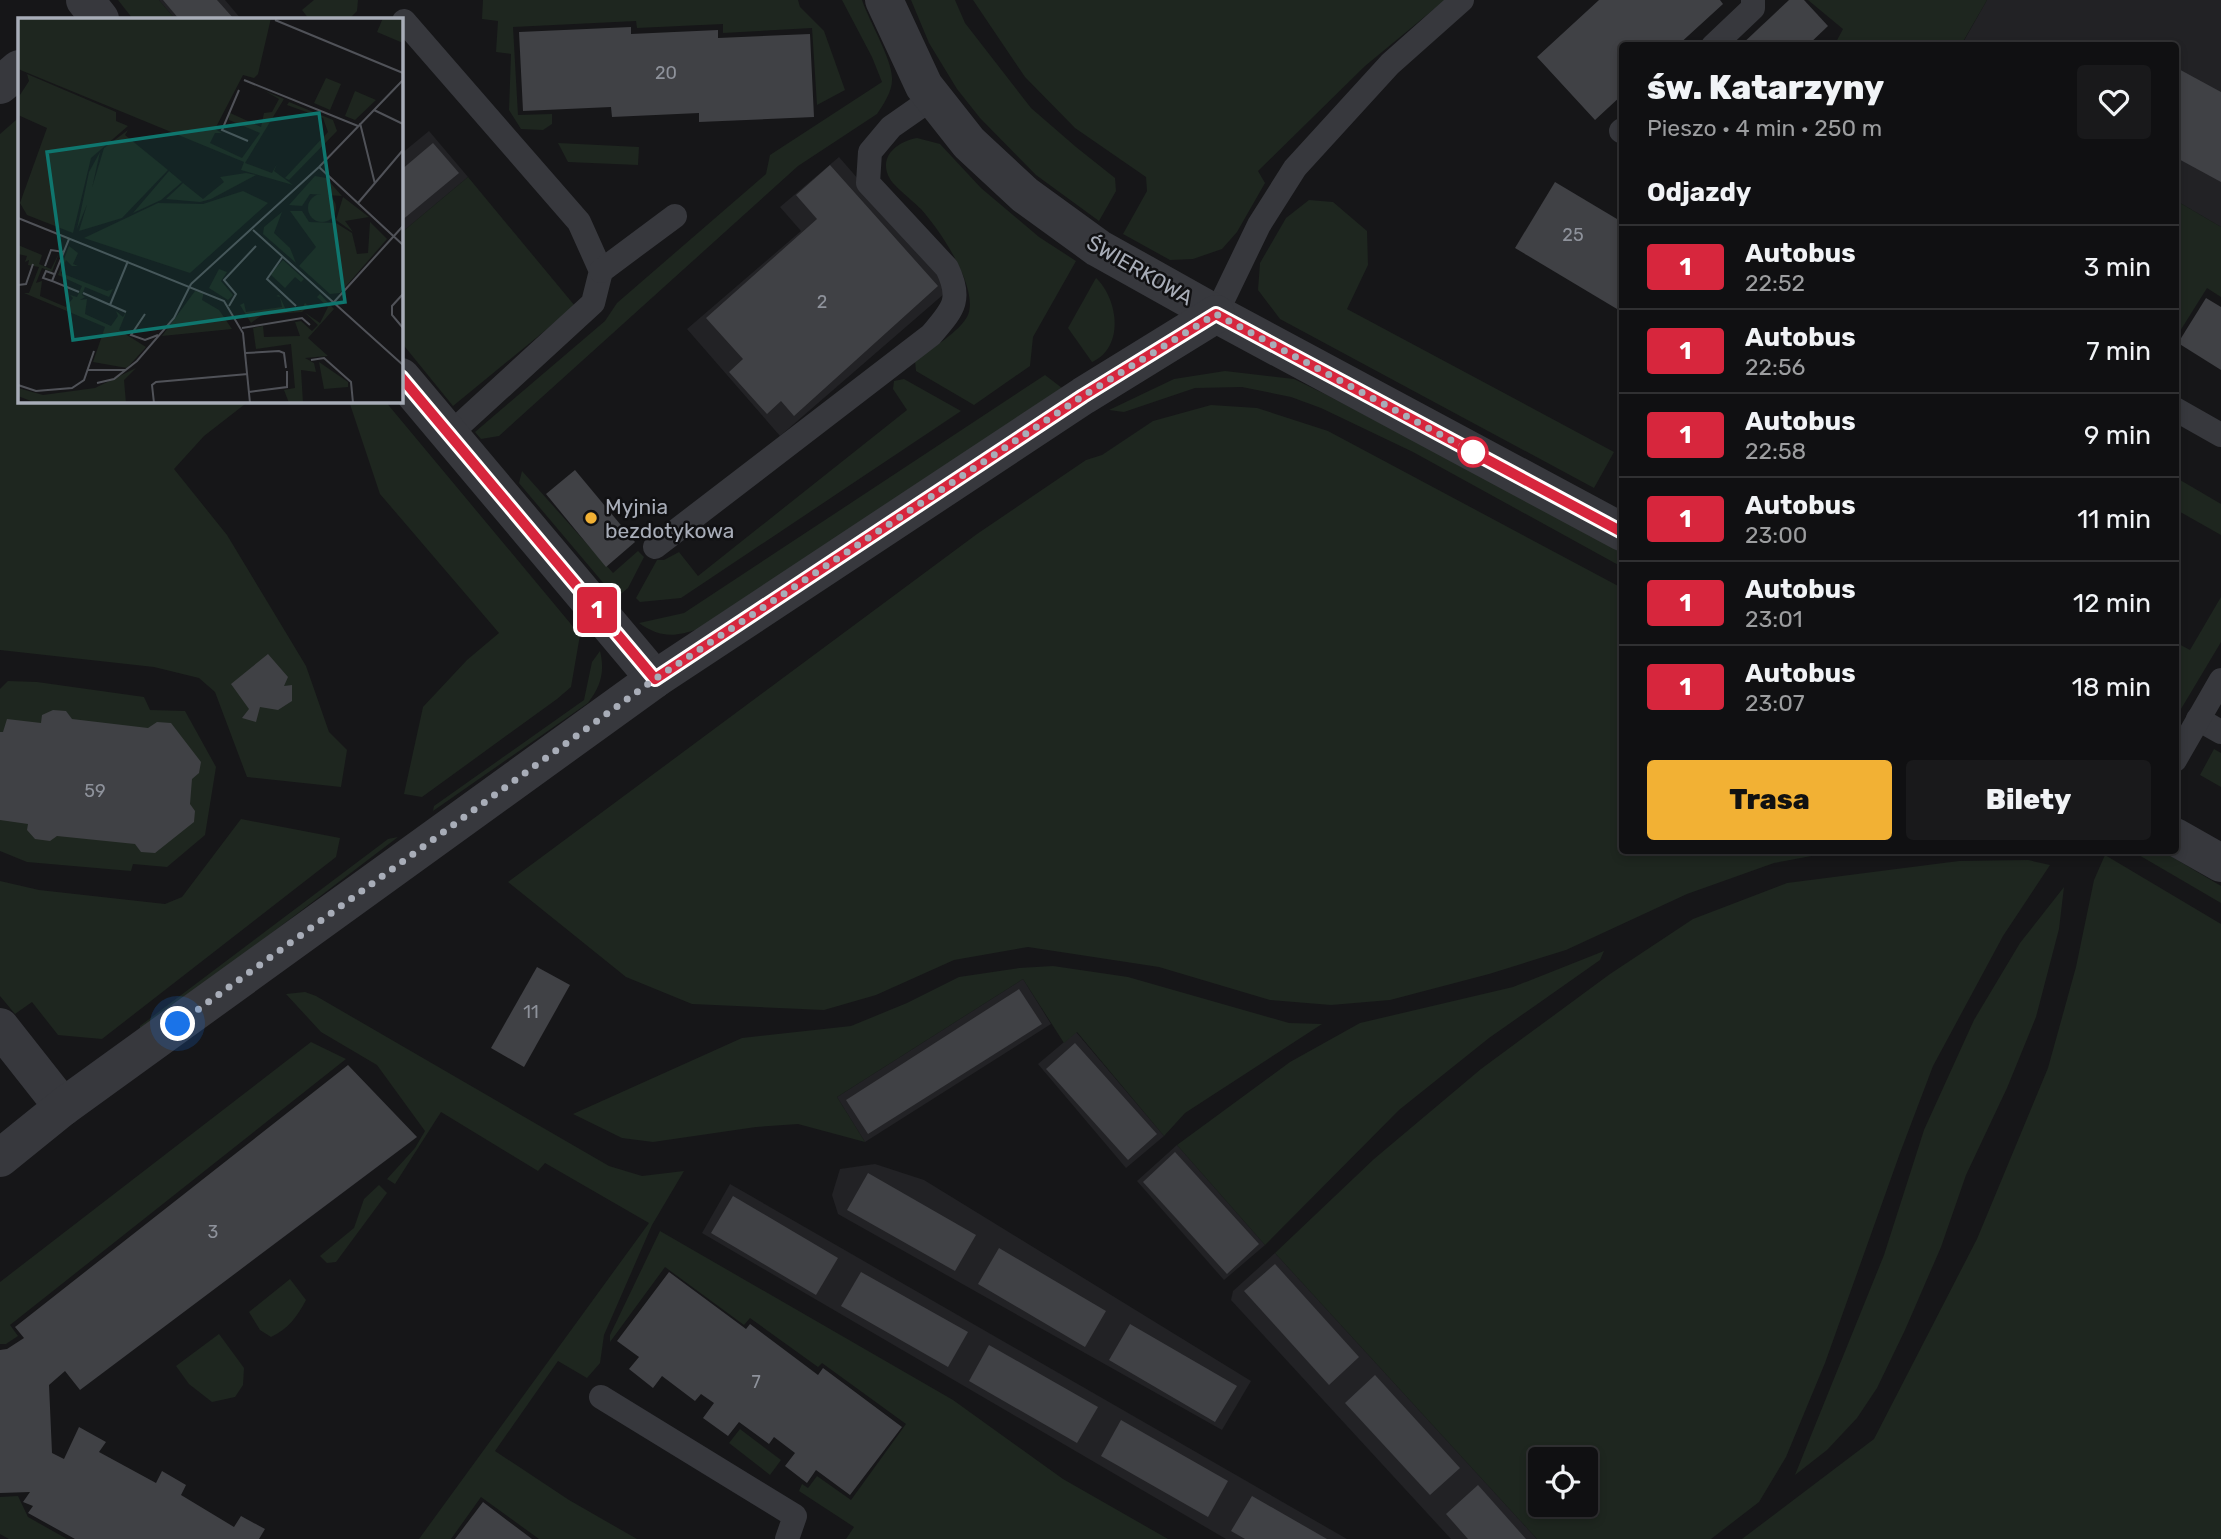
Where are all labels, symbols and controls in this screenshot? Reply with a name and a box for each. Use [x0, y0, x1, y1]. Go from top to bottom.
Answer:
inset map [18, 18, 402, 402]
house number: 20 [655, 62, 677, 84]
button: heart [2077, 65, 2151, 139]
text: św. Katarzyny [1647, 68, 1884, 107]
text: Pieszo · 4 min · 250 m [1647, 114, 1882, 142]
text: Odjazdy [1647, 177, 1751, 208]
house number: 25 [1562, 224, 1584, 246]
street label: ŚWIERKOWA [1083, 230, 1197, 310]
text: Autobus [1745, 238, 1856, 269]
text: 3 min [2084, 252, 2151, 283]
text: 1 [1680, 253, 1691, 281]
text: 22:52 [1745, 269, 1805, 297]
house number: 2 [817, 291, 827, 313]
text: Autobus [1745, 322, 1856, 353]
text: 7 min [2086, 336, 2151, 367]
text: 1 [1680, 337, 1691, 365]
text: 22:56 [1745, 353, 1805, 381]
text: Autobus [1745, 406, 1856, 437]
text: 9 min [2084, 420, 2151, 451]
text: 1 [1680, 421, 1691, 449]
unlabelled marker [1458, 437, 1488, 467]
text: 22:58 [1745, 437, 1806, 465]
text: Autobus [1745, 490, 1856, 521]
place label: Myjnia bezdotykowa [605, 494, 734, 543]
text: 11 min [2077, 504, 2151, 535]
text: 1 [1680, 505, 1691, 533]
marker: Myjnia bezdotykowa [583, 510, 599, 526]
text: 23:00 [1745, 521, 1807, 549]
text: Autobus [1745, 574, 1856, 605]
line badge: 1 [574, 587, 620, 633]
text: 12 min [2073, 588, 2151, 619]
text: 1 [1680, 589, 1691, 617]
text: 1 [591, 596, 603, 624]
text: 23:01 [1745, 605, 1803, 633]
text: Autobus [1745, 658, 1856, 689]
text: 18 min [2072, 672, 2151, 703]
text: 1 [1680, 673, 1691, 701]
text: 23:07 [1745, 689, 1805, 717]
button: Trasa [1647, 760, 1892, 840]
button: Bilety [1906, 760, 2151, 840]
house number: 59 [84, 780, 106, 802]
house number: 11 [523, 1001, 539, 1023]
your location [160, 1006, 195, 1041]
house number: 3 [208, 1221, 218, 1243]
house number: 7 [751, 1371, 761, 1393]
map controls [1528, 1447, 1598, 1517]
button: locate [1528, 1447, 1598, 1517]

